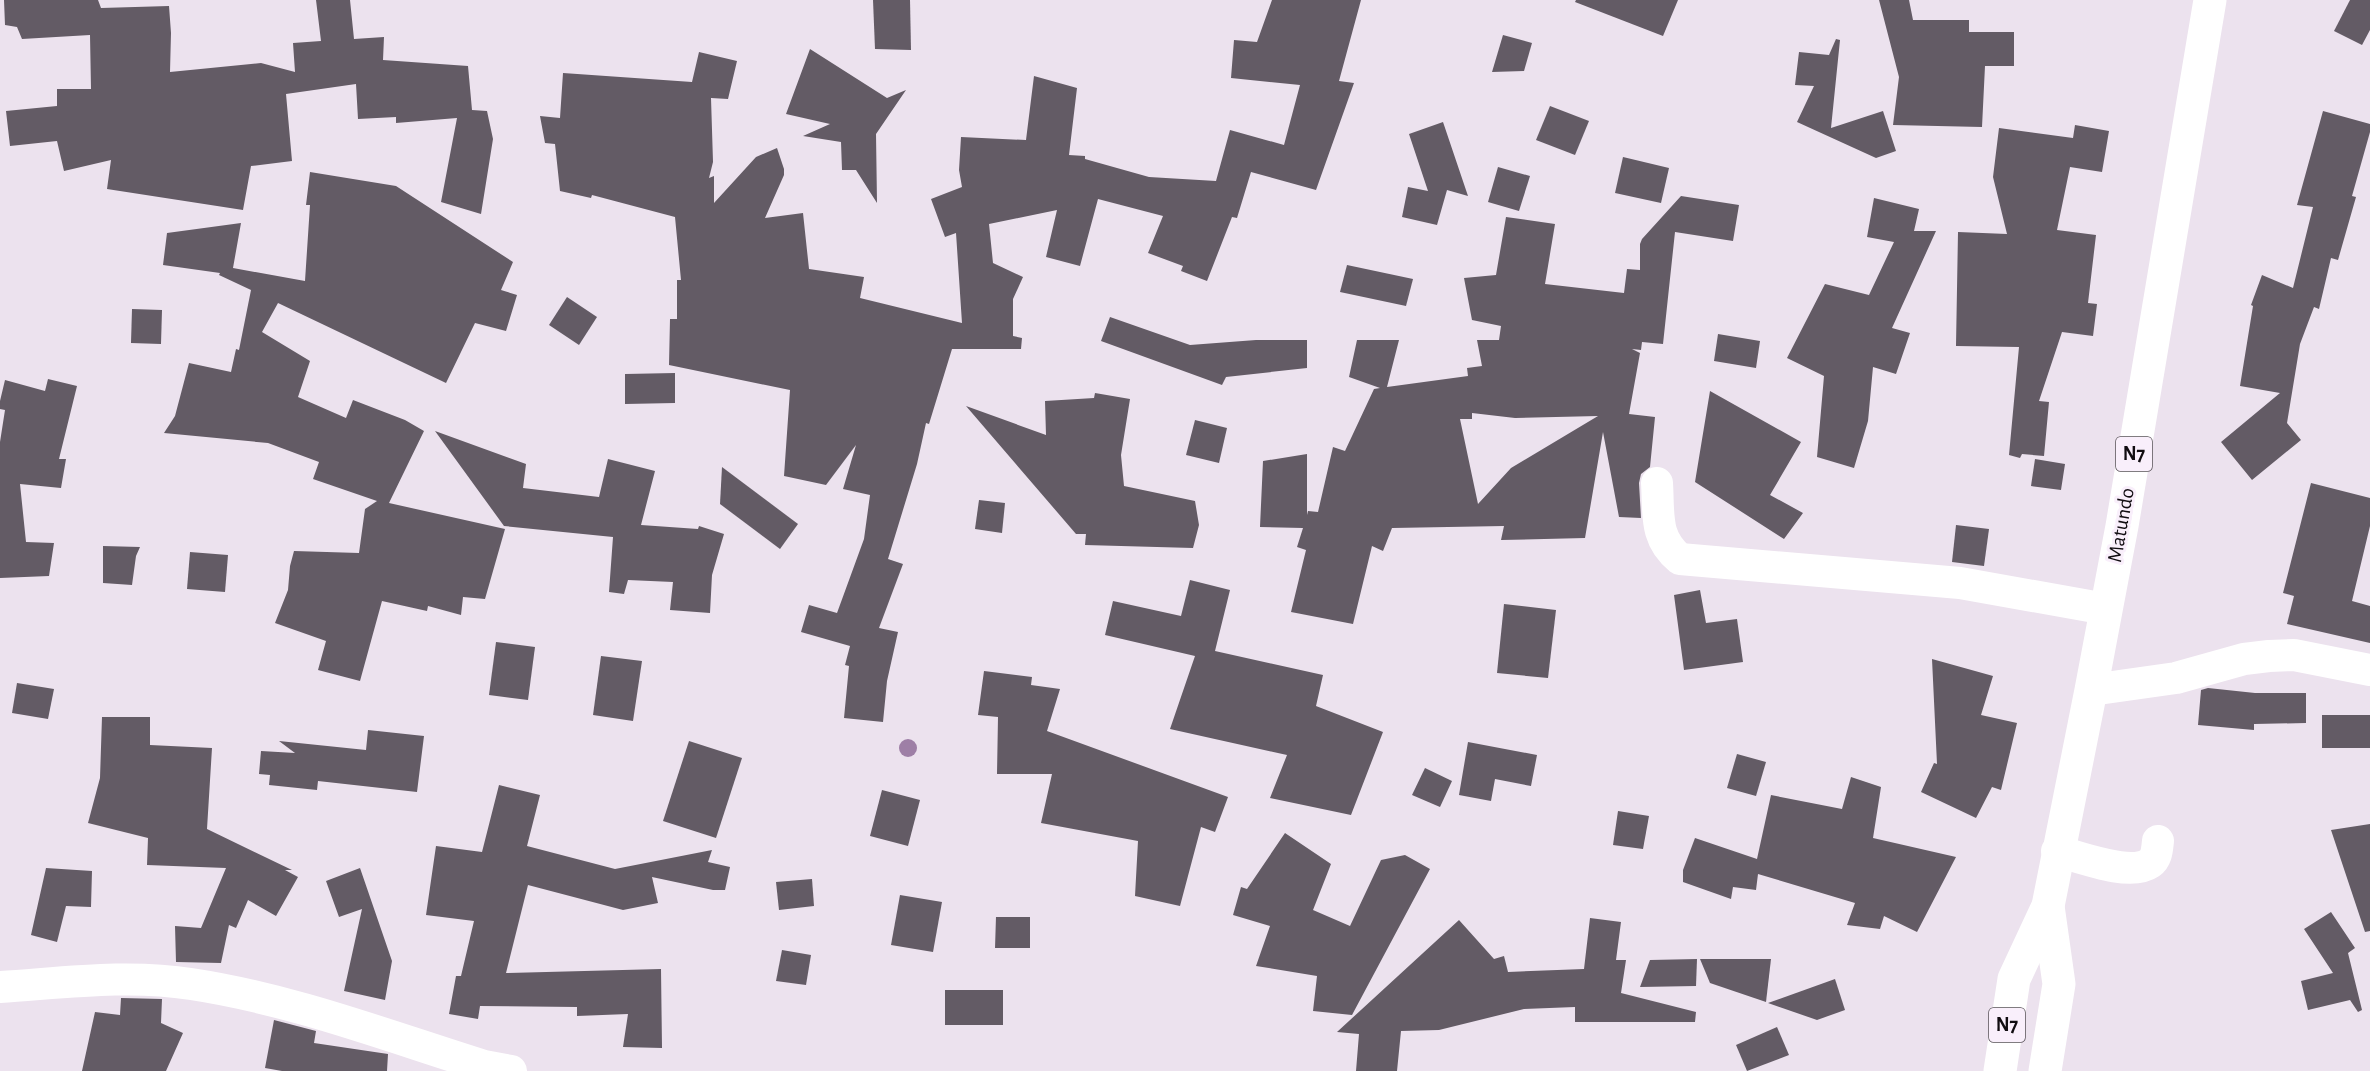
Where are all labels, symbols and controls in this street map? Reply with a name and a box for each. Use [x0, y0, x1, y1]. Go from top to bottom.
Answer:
road number: N7 [2116, 437, 2152, 471]
street label: Matundo [2104, 486, 2138, 564]
road number: N7 [1989, 1008, 2025, 1042]

